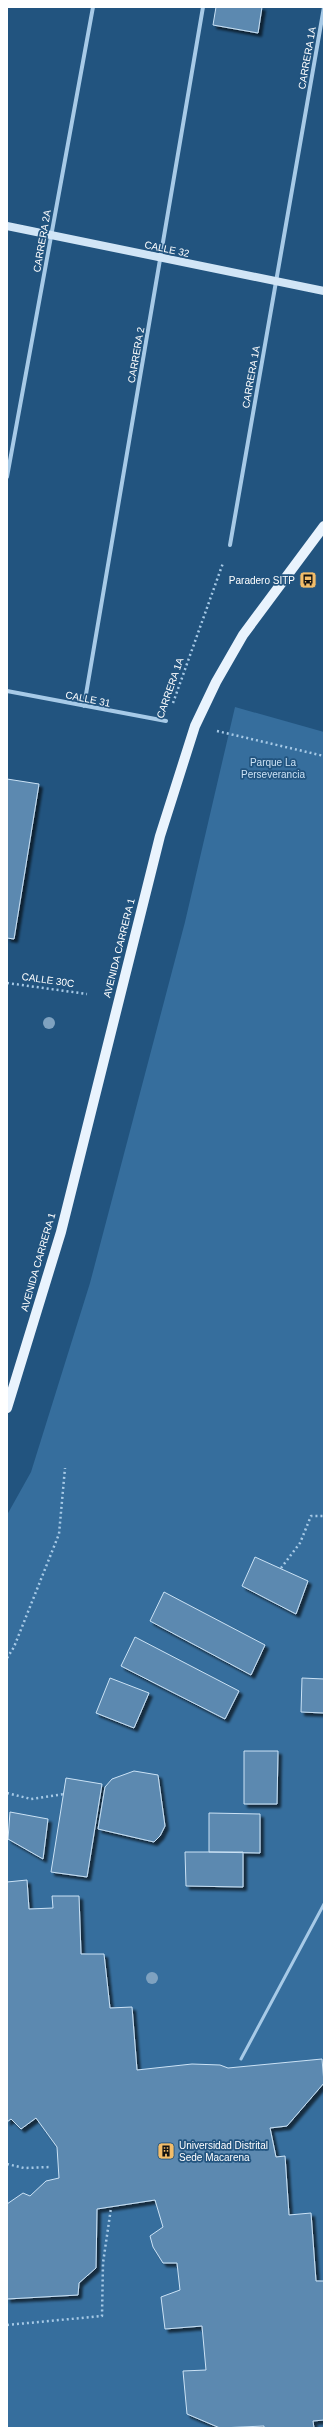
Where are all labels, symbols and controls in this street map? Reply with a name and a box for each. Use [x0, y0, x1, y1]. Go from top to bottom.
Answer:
street label: CARRERA 1A [296, 26, 318, 90]
street label: CARRERA 2A [31, 209, 53, 273]
street label: CALLE 32 [144, 239, 191, 259]
street label: CARRERA 2 [126, 326, 146, 384]
street label: CARRERA 1A [240, 345, 262, 409]
bus stop icon: Paradero SITP [298, 570, 318, 590]
place label: Paradero SITP [229, 575, 295, 586]
street label: CARRERA 1A [154, 656, 186, 720]
street label: CALLE 31 [65, 689, 112, 709]
park label: Parque La Perseverancia [241, 757, 305, 780]
street label: AVENIDA CARRERA 1 [101, 897, 137, 999]
street label: CALLE 30C [21, 971, 75, 989]
street label: AVENIDA CARRERA 1 [19, 1211, 57, 1313]
place label: Universidad Distrital Sede Macarena [179, 2140, 268, 2163]
building icon: Universidad Distrital Sede Macarena [156, 2141, 176, 2161]

